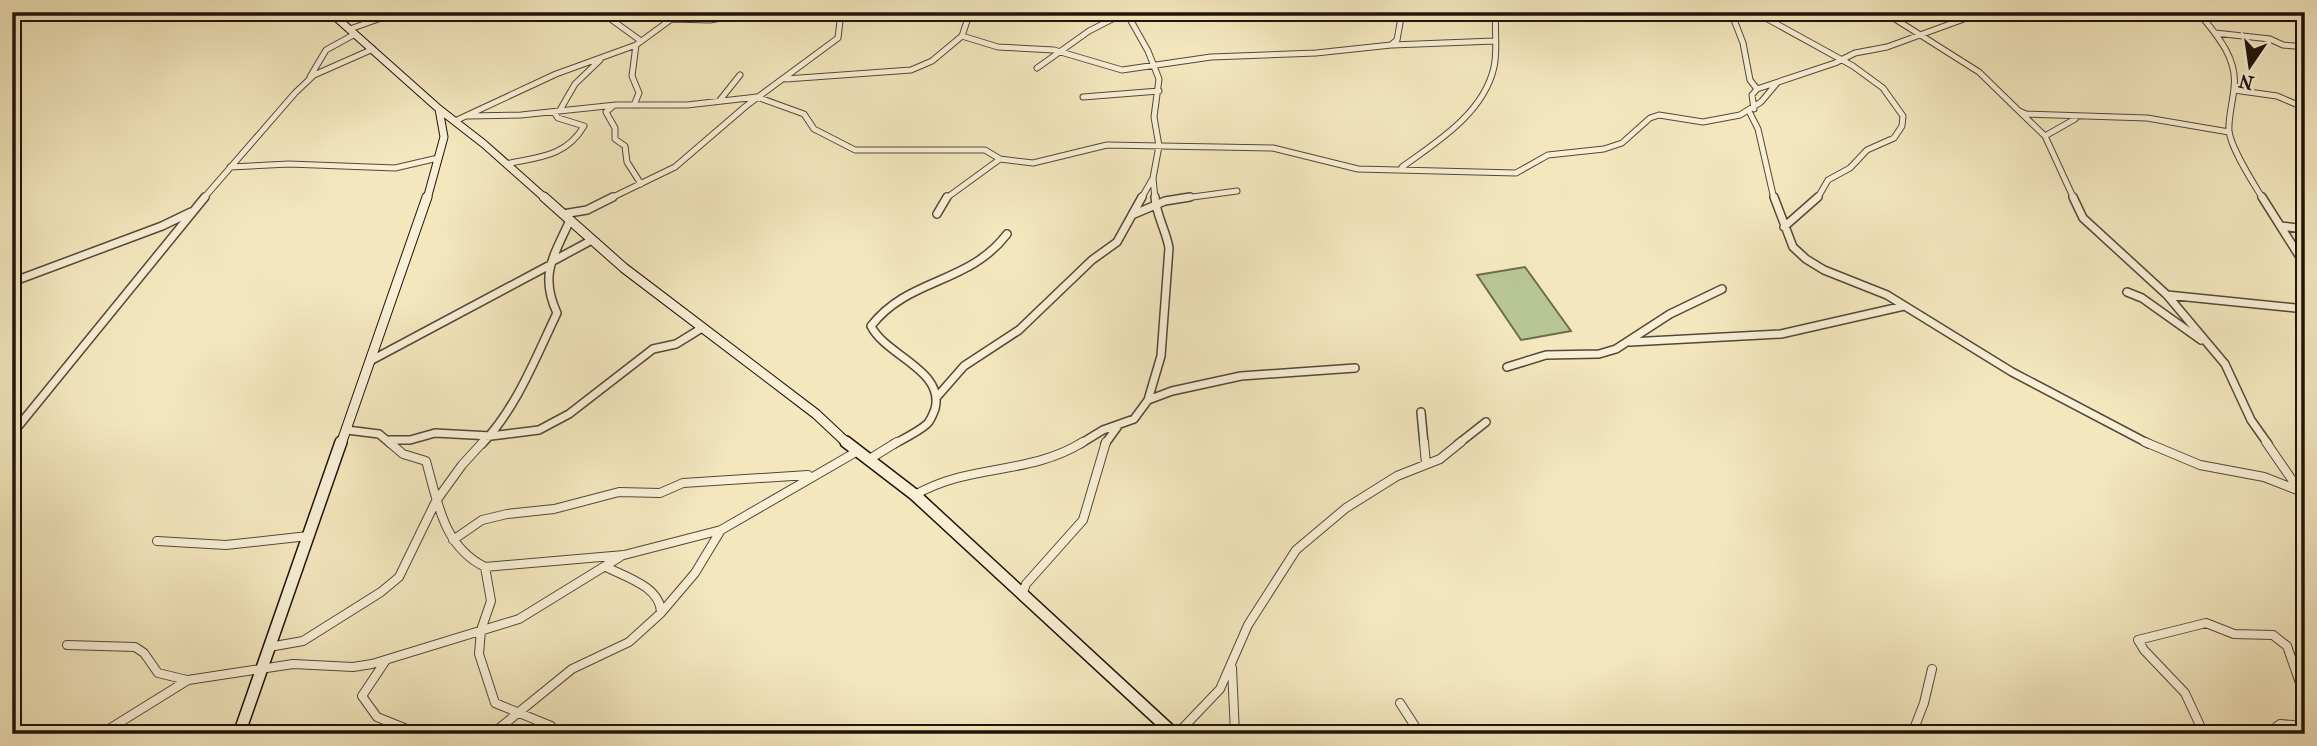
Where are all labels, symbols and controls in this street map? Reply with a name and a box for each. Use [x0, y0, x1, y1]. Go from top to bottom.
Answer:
north arrow [2216, 32, 2286, 102]
text: N [2236, 69, 2256, 94]

